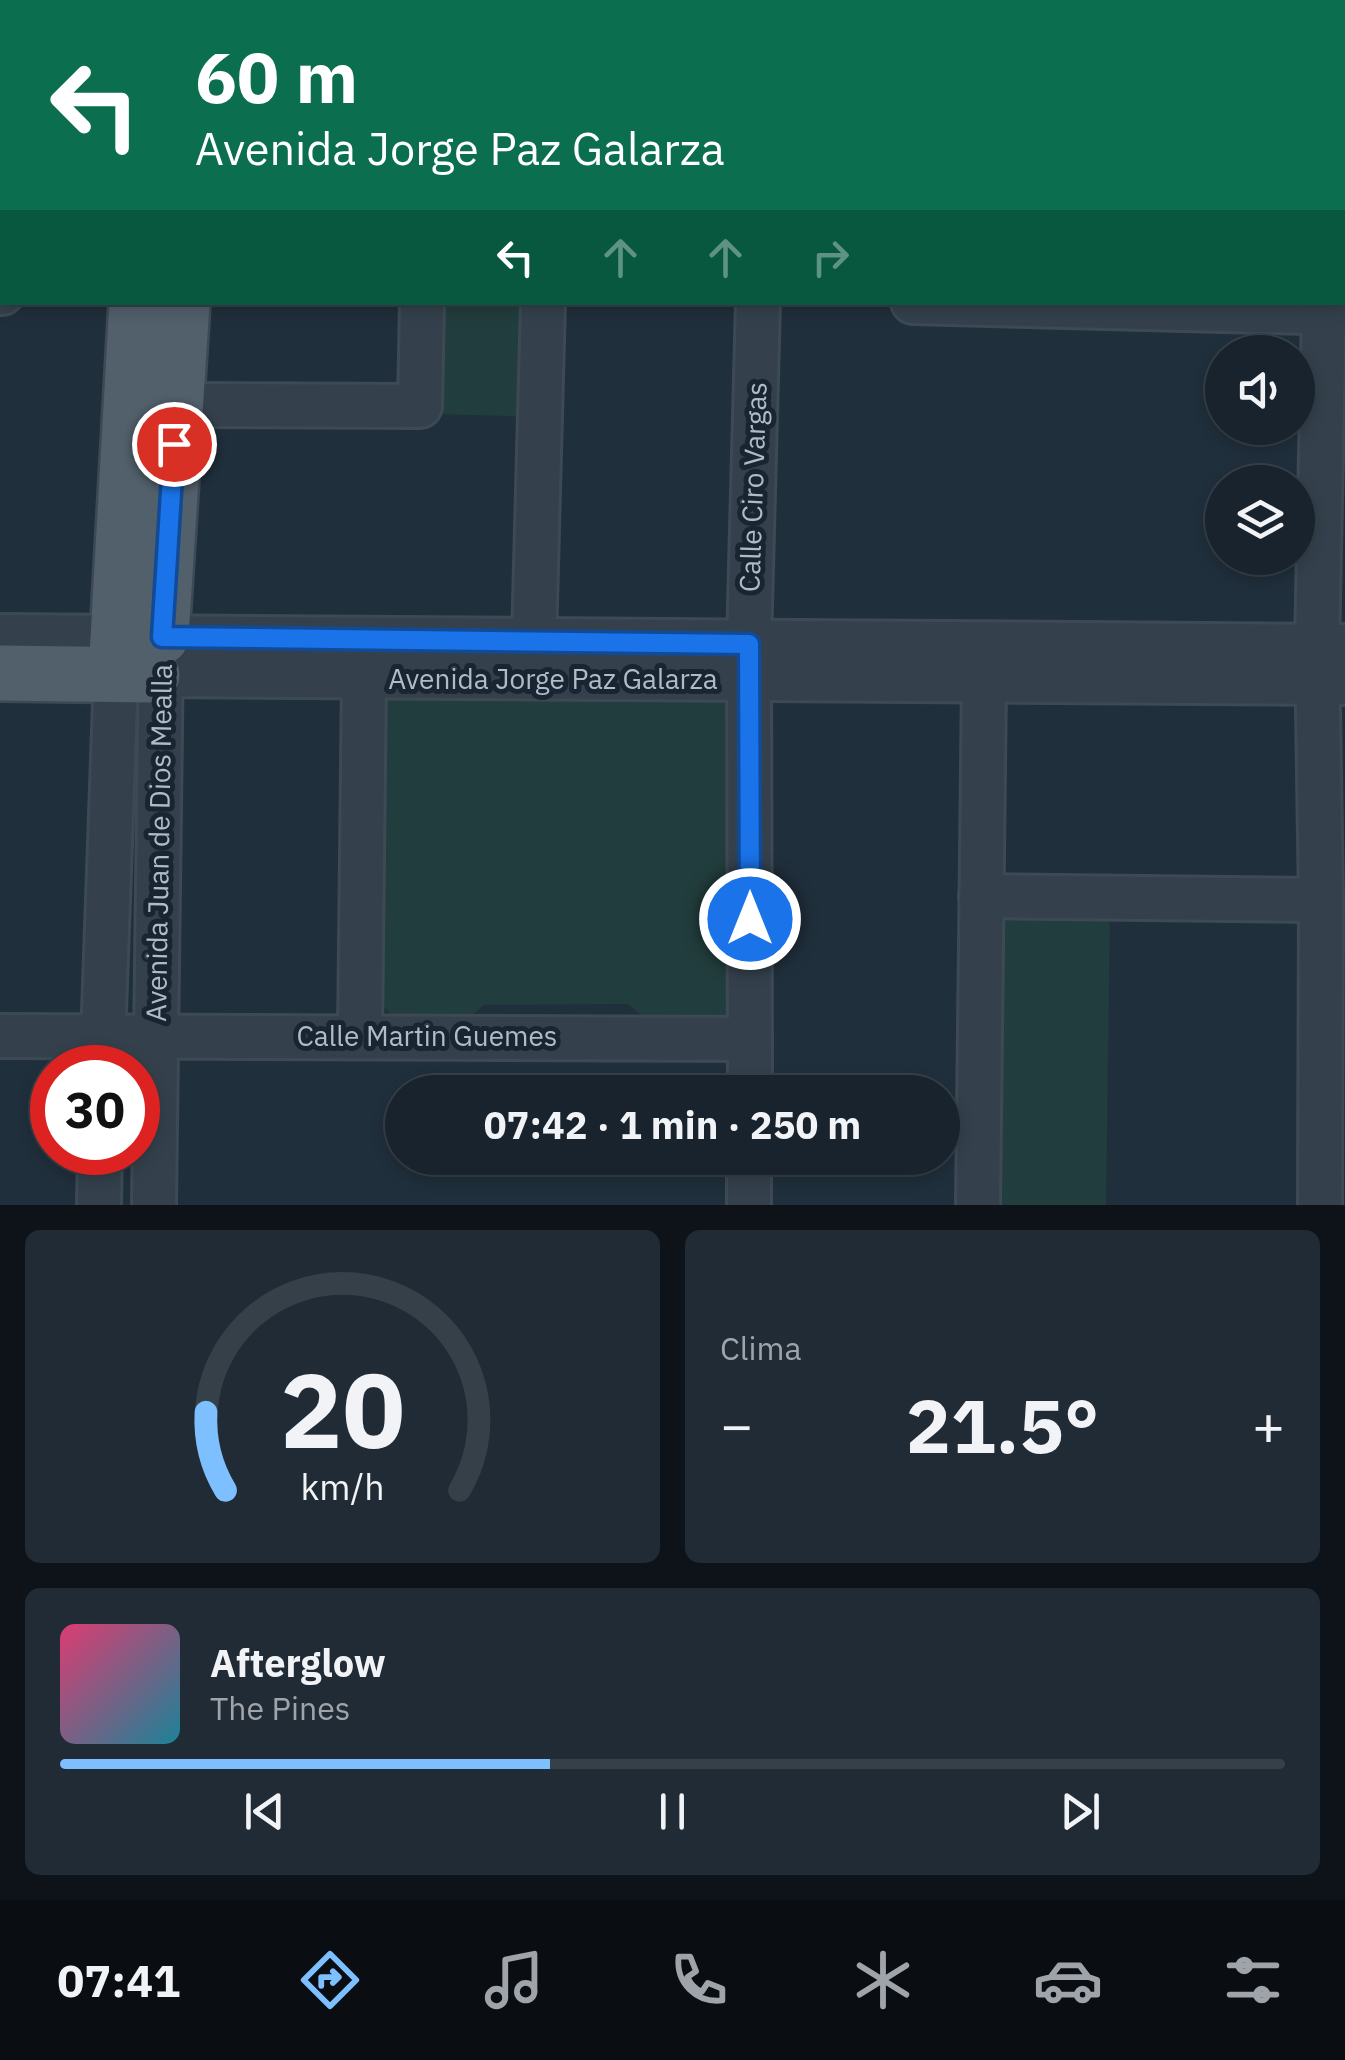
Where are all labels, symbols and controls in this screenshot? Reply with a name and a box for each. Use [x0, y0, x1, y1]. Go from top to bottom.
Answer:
text: 60 m [195, 31, 358, 122]
icon: left [30, 40, 160, 170]
text: Avenida Jorge Paz Galarza [195, 119, 725, 177]
icon: left [488, 230, 543, 285]
icon: ahead [593, 230, 648, 285]
icon: ahead [698, 230, 753, 285]
icon: right [803, 230, 858, 285]
map controls [1205, 335, 1315, 575]
button: sound [1205, 335, 1315, 445]
street label: Calle Ciro Vargas [730, 381, 775, 593]
pin [132, 402, 217, 487]
icon: arrive [147, 417, 202, 472]
button: layers [1205, 465, 1315, 575]
street label: Avenida Jorge Paz Galarza [388, 660, 718, 697]
street label: Avenida Juan de Dios Mealla [137, 664, 180, 1022]
position arrow [698, 867, 802, 971]
street label: Calle Martin Guemes [296, 1017, 558, 1054]
speed limit sign: 30 [30, 1045, 160, 1175]
text: 07:42 · 1 min · 250 m [484, 1100, 861, 1149]
text: Clima [720, 1327, 802, 1369]
text: 20 [280, 1341, 405, 1477]
text: 21.5° [906, 1376, 1099, 1474]
text: − [720, 1389, 753, 1460]
text: + [1252, 1389, 1285, 1460]
text: km/h [300, 1463, 385, 1510]
text: Afterglow [210, 1638, 386, 1687]
text: The Pines [210, 1687, 350, 1729]
icon: previous [237, 1784, 292, 1839]
icon: pause [645, 1784, 700, 1839]
icon: next [1053, 1784, 1108, 1839]
icon: directions [295, 1945, 365, 2015]
icon: music [479, 1945, 549, 2015]
icon: phone [664, 1945, 734, 2015]
icon: climate [848, 1945, 918, 2015]
icon: car [1033, 1945, 1103, 2015]
icon: filters [1218, 1945, 1288, 2015]
text: 07:41 [57, 1951, 180, 2009]

